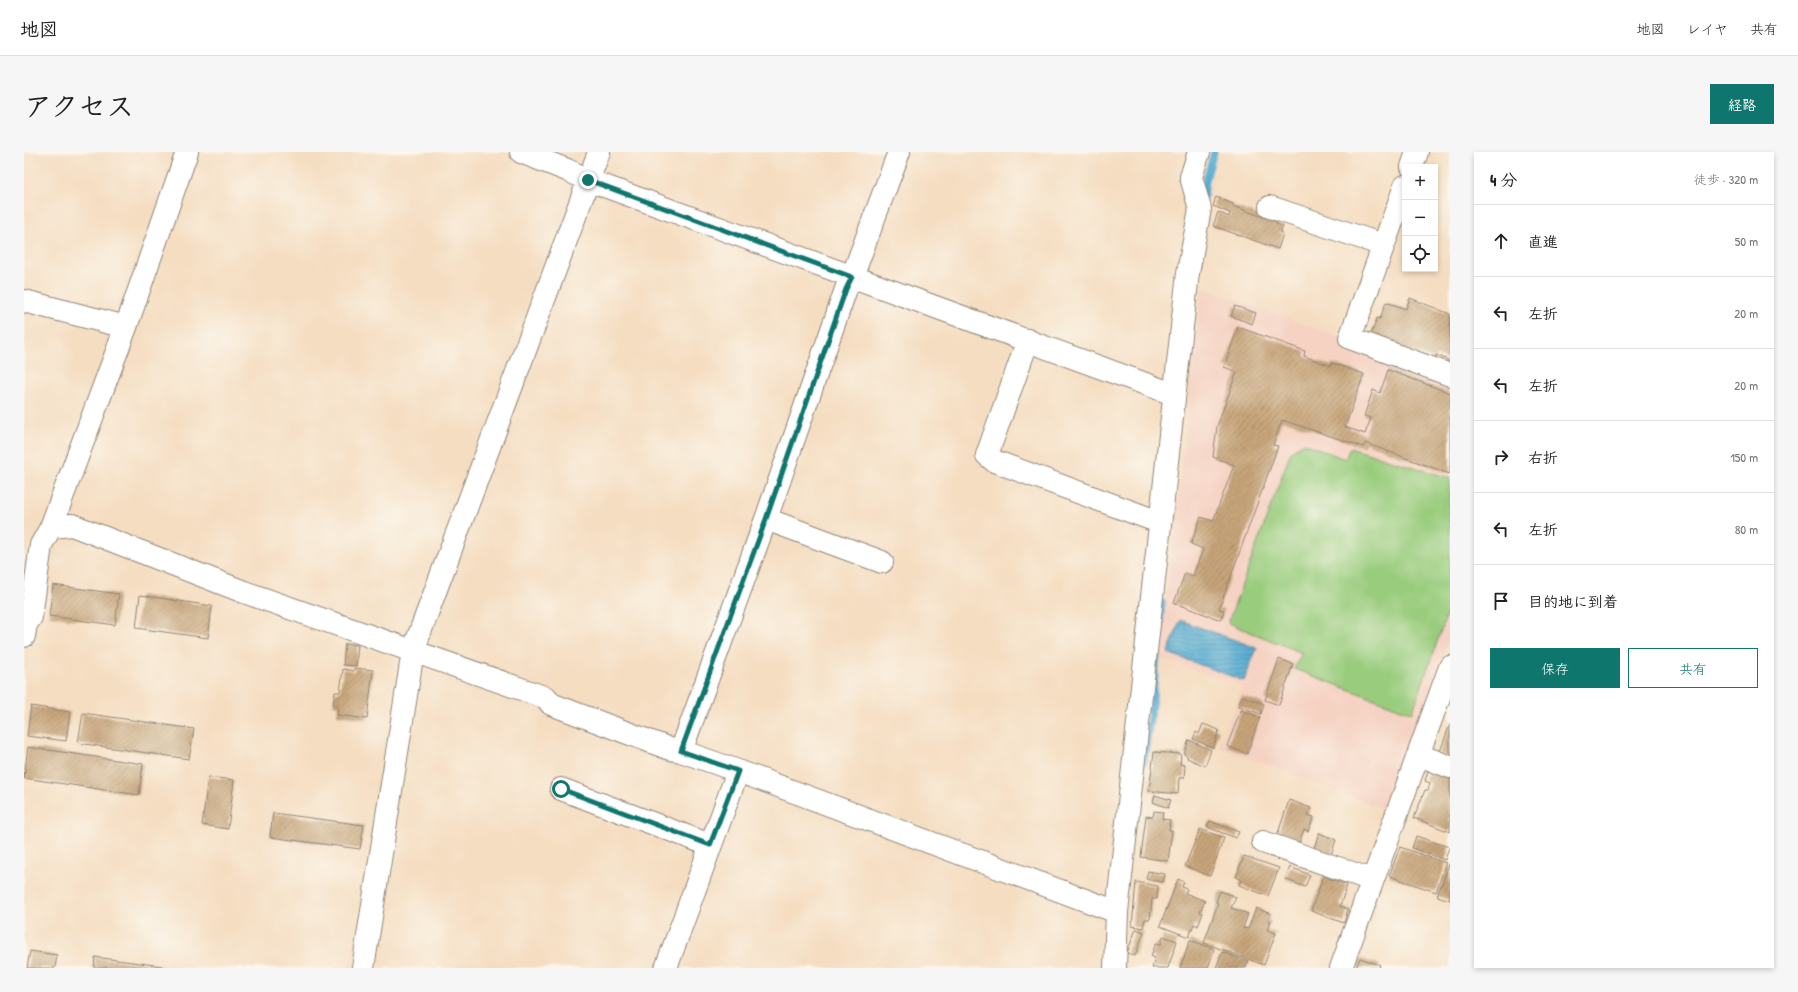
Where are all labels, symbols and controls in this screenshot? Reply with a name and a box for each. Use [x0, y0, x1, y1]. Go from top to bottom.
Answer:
text: 地図 [20, 16, 58, 42]
text: 地図 [1637, 19, 1665, 38]
text: レイヤ [1687, 19, 1728, 38]
text: 共有 [1750, 19, 1778, 38]
button: 経路 [1710, 84, 1774, 124]
text: アクセス [24, 87, 134, 125]
map controls [1402, 164, 1438, 272]
button: + [1402, 164, 1438, 200]
text: 4 分 [1490, 168, 1517, 191]
text: 徒歩 · 320 m [1694, 170, 1758, 188]
route end [579, 171, 597, 189]
button: − [1402, 200, 1438, 236]
icon: ahead [1490, 230, 1512, 252]
text: 直進 [1528, 231, 1558, 252]
text: 50 m [1735, 232, 1758, 250]
button: locate [1402, 236, 1438, 272]
icon: left [1490, 302, 1512, 324]
text: 左折 [1528, 303, 1558, 324]
text: 20 m [1734, 304, 1758, 322]
icon: left [1490, 374, 1512, 396]
text: 左折 [1528, 375, 1558, 396]
text: 20 m [1734, 376, 1758, 394]
icon: right [1490, 446, 1512, 468]
text: 右折 [1528, 447, 1558, 468]
text: 150 m [1730, 448, 1758, 466]
icon: left [1490, 518, 1512, 540]
text: 左折 [1528, 519, 1558, 540]
text: 80 m [1735, 520, 1758, 538]
icon: arrive [1490, 590, 1512, 612]
text: 目的地に到着 [1528, 591, 1618, 612]
button: 保存 [1490, 648, 1620, 688]
button: 共有 [1628, 648, 1758, 688]
route start [552, 780, 570, 798]

